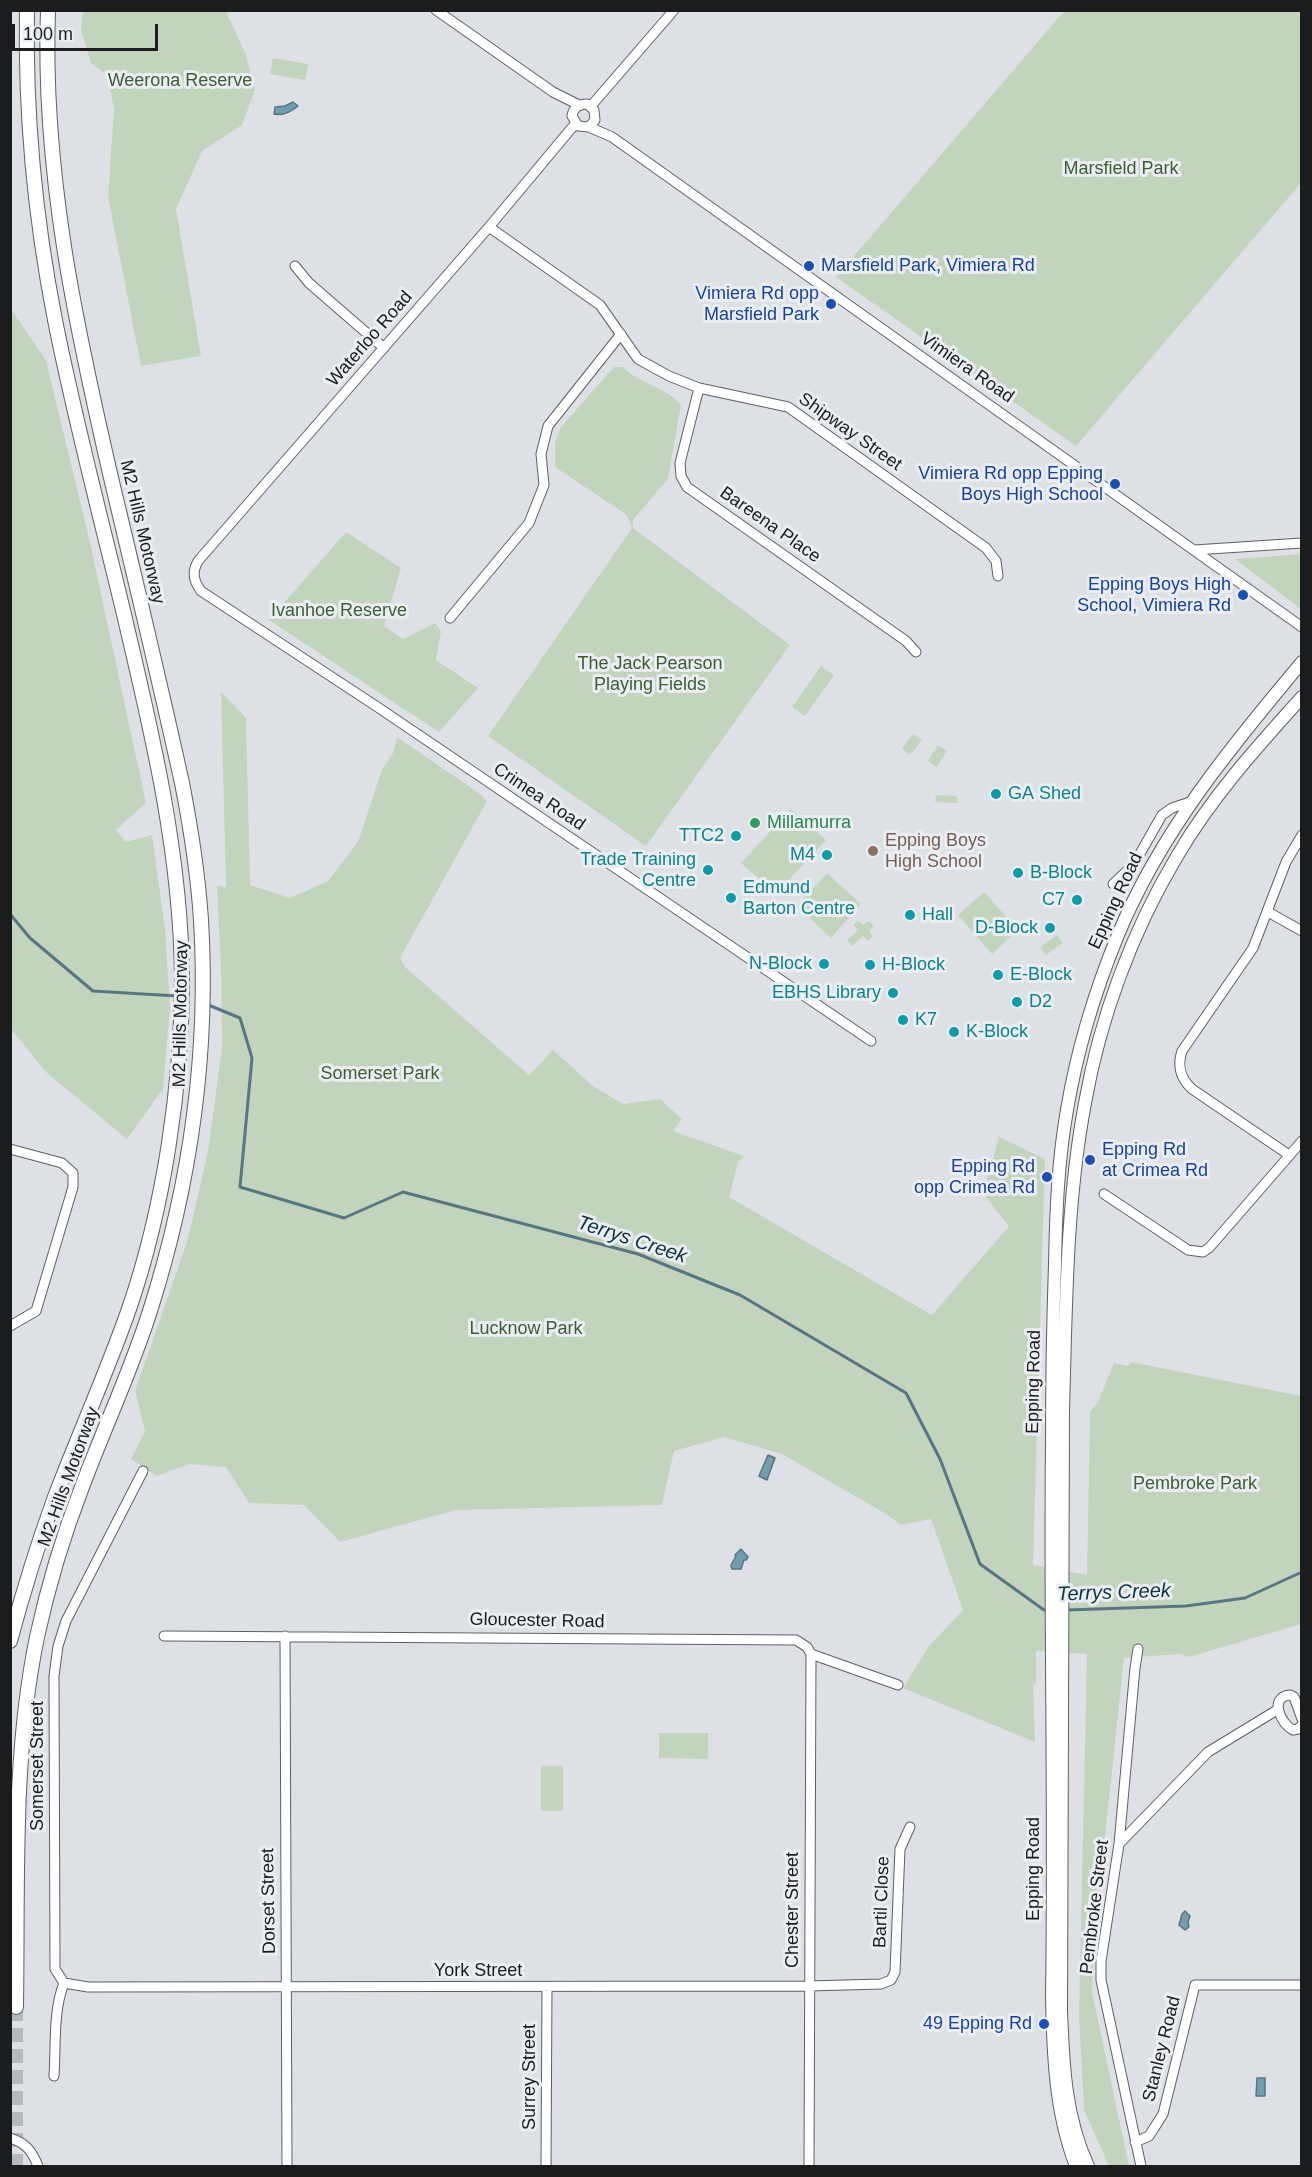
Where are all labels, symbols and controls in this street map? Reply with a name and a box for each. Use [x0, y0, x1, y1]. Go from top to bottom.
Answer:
scale bar [15, 12, 160, 50]
text: 100 m [23, 24, 73, 44]
park label: Weerona Reserve [108, 70, 252, 92]
park label: Marsfield Park [1063, 158, 1179, 180]
place label: Marsfield Park, Vimiera Rd [821, 255, 1035, 277]
marker: Marsfield Park, Vimiera Rd [802, 259, 816, 273]
place label: Vimiera Rd opp Marsfield Park [695, 283, 819, 326]
street label: Waterloo Road [323, 287, 417, 391]
marker: Vimiera Rd opp Marsfield Park [824, 297, 838, 311]
street label: Vimiera Road [916, 328, 1018, 408]
street label: Shipway Street [794, 388, 906, 476]
street label: M2 Hills Motorway [115, 458, 169, 606]
place label: Vimiera Rd opp Epping Boys High School [918, 463, 1103, 506]
marker: Vimiera Rd opp Epping Boys High School [1108, 477, 1122, 491]
street label: Bareena Place [715, 482, 825, 568]
place label: Epping Boys High School, Vimiera Rd [1077, 574, 1231, 616]
marker: Epping Boys High School, Vimiera Rd [1236, 588, 1250, 602]
park label: Ivanhoe Reserve [271, 600, 407, 622]
park label: The Jack Pearson Playing Fields [577, 653, 723, 696]
street label: Crimea Road [489, 758, 589, 836]
place label: GA Shed [1008, 783, 1081, 805]
marker: GA Shed [989, 787, 1003, 801]
place label: Millamurra [767, 812, 851, 834]
marker: Millamurra [748, 816, 762, 830]
place label: TTC2 [679, 825, 724, 847]
marker: TTC2 [729, 829, 743, 843]
place label: Epping Boys High School [885, 830, 986, 872]
place label: M4 [790, 844, 815, 866]
marker: Epping Boys High School [866, 844, 880, 858]
marker: M4 [820, 848, 834, 862]
place label: Trade Training Centre [580, 849, 696, 892]
street label: Epping Road [1084, 849, 1148, 953]
place label: B-Block [1030, 862, 1092, 884]
marker: Trade Training Centre [701, 863, 715, 877]
marker: B-Block [1011, 866, 1025, 880]
place label: Edmund Barton Centre [743, 877, 855, 920]
place label: C7 [1042, 889, 1065, 911]
marker: Edmund Barton Centre [724, 891, 738, 905]
marker: C7 [1070, 893, 1084, 907]
place label: Hall [922, 904, 953, 926]
marker: Hall [903, 908, 917, 922]
place label: D-Block [975, 917, 1038, 939]
marker: D-Block [1043, 921, 1057, 935]
street label: M2 Hills Motorway [169, 940, 193, 1088]
place label: N-Block [749, 953, 812, 975]
place label: H-Block [882, 954, 945, 976]
marker: N-Block [817, 957, 831, 971]
marker: H-Block [863, 958, 877, 972]
place label: E-Block [1010, 964, 1072, 986]
marker: E-Block [991, 968, 1005, 982]
place label: EBHS Library [772, 982, 881, 1004]
marker: EBHS Library [886, 986, 900, 1000]
place label: D2 [1029, 991, 1052, 1013]
marker: D2 [1010, 995, 1024, 1009]
place label: K7 [915, 1009, 937, 1031]
marker: K7 [896, 1013, 910, 1027]
place label: K-Block [966, 1021, 1028, 1043]
marker: K-Block [947, 1025, 961, 1039]
park label: Somerset Park [320, 1063, 440, 1085]
place label: Epping Rd at Crimea Rd [1102, 1139, 1208, 1182]
marker: Epping Rd at Crimea Rd [1083, 1153, 1097, 1167]
place label: Epping Rd opp Crimea Rd [914, 1156, 1035, 1198]
marker: Epping Rd opp Crimea Rd [1040, 1170, 1054, 1184]
water label: Terrys Creek [574, 1211, 690, 1269]
park label: Lucknow Park [469, 1318, 583, 1340]
street label: Epping Road [1022, 1330, 1046, 1434]
street label: M2 Hills Motorway [34, 1404, 104, 1550]
park label: Pembroke Park [1133, 1473, 1257, 1495]
water label: Terrys Creek [1057, 1579, 1171, 1607]
street label: Gloucester Road [469, 1609, 605, 1633]
street label: Somerset Street [27, 1701, 49, 1831]
street label: Epping Road [1023, 1817, 1045, 1921]
street label: Pembroke Street [1076, 1839, 1114, 1975]
street label: Dorset Street [257, 1848, 281, 1954]
street label: Chester Street [782, 1852, 804, 1968]
street label: Bartil Close [870, 1856, 894, 1948]
street label: York Street [434, 1960, 522, 1982]
street label: Stanley Road [1138, 1994, 1186, 2104]
place label: 49 Epping Rd [923, 2013, 1032, 2035]
marker: 49 Epping Rd [1037, 2017, 1051, 2031]
street label: Surrey Street [519, 2024, 541, 2130]

